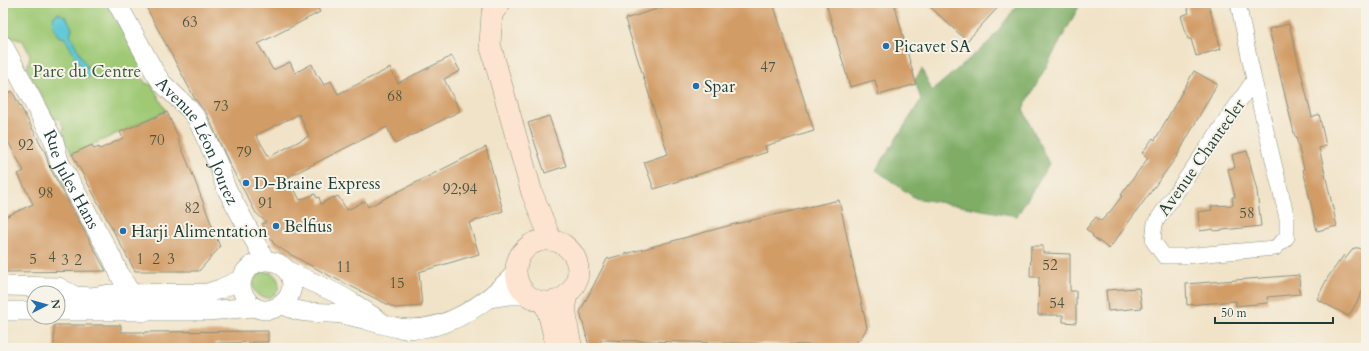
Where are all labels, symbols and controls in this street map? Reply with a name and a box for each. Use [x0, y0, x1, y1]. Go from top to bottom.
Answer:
house number: 63 [182, 12, 198, 32]
place label: Picavet SA [894, 35, 972, 58]
marker: Picavet SA [881, 41, 891, 51]
house number: 47 [760, 57, 776, 77]
park label: Parc du Centre [33, 60, 141, 83]
street label: Avenue Léon Jourez [151, 72, 244, 209]
place label: Spar [704, 75, 736, 98]
marker: Spar [691, 81, 701, 91]
house number: 68 [387, 86, 403, 106]
street label: Avenue Chantecler [1152, 93, 1251, 220]
house number: 73 [213, 96, 229, 116]
street label: Rue Jules Hans [38, 126, 105, 233]
house number: 70 [149, 130, 165, 150]
house number: 92 [18, 135, 34, 155]
house number: 79 [236, 142, 252, 162]
place label: D-Braine Express [254, 172, 381, 195]
marker: D-Braine Express [241, 178, 251, 188]
house number: 92;94 [443, 179, 478, 199]
house number: 98 [38, 183, 54, 203]
house number: 91 [258, 193, 274, 213]
house number: 82 [184, 198, 200, 218]
house number: 58 [1239, 203, 1255, 223]
place label: Belfius [284, 215, 333, 238]
place label: Harji Alimentation [131, 220, 268, 243]
marker: Belfius [271, 221, 281, 231]
marker: Harji Alimentation [118, 226, 128, 236]
house number: 4 [48, 247, 56, 267]
house number: 5 [29, 249, 37, 269]
house number: 1 [136, 249, 144, 269]
house number: 2 [152, 249, 160, 269]
house number: 3 [167, 249, 175, 269]
house number: 3 [61, 250, 69, 270]
house number: 2 [74, 250, 82, 270]
house number: 52 [1042, 255, 1058, 275]
house number: 11 [336, 257, 352, 277]
house number: 15 [389, 273, 405, 293]
north arrow [26, 285, 66, 325]
house number: 54 [1049, 293, 1065, 313]
text: N [47, 298, 63, 310]
scale bar [1215, 299, 1333, 325]
text: 50 m [1221, 305, 1248, 321]

